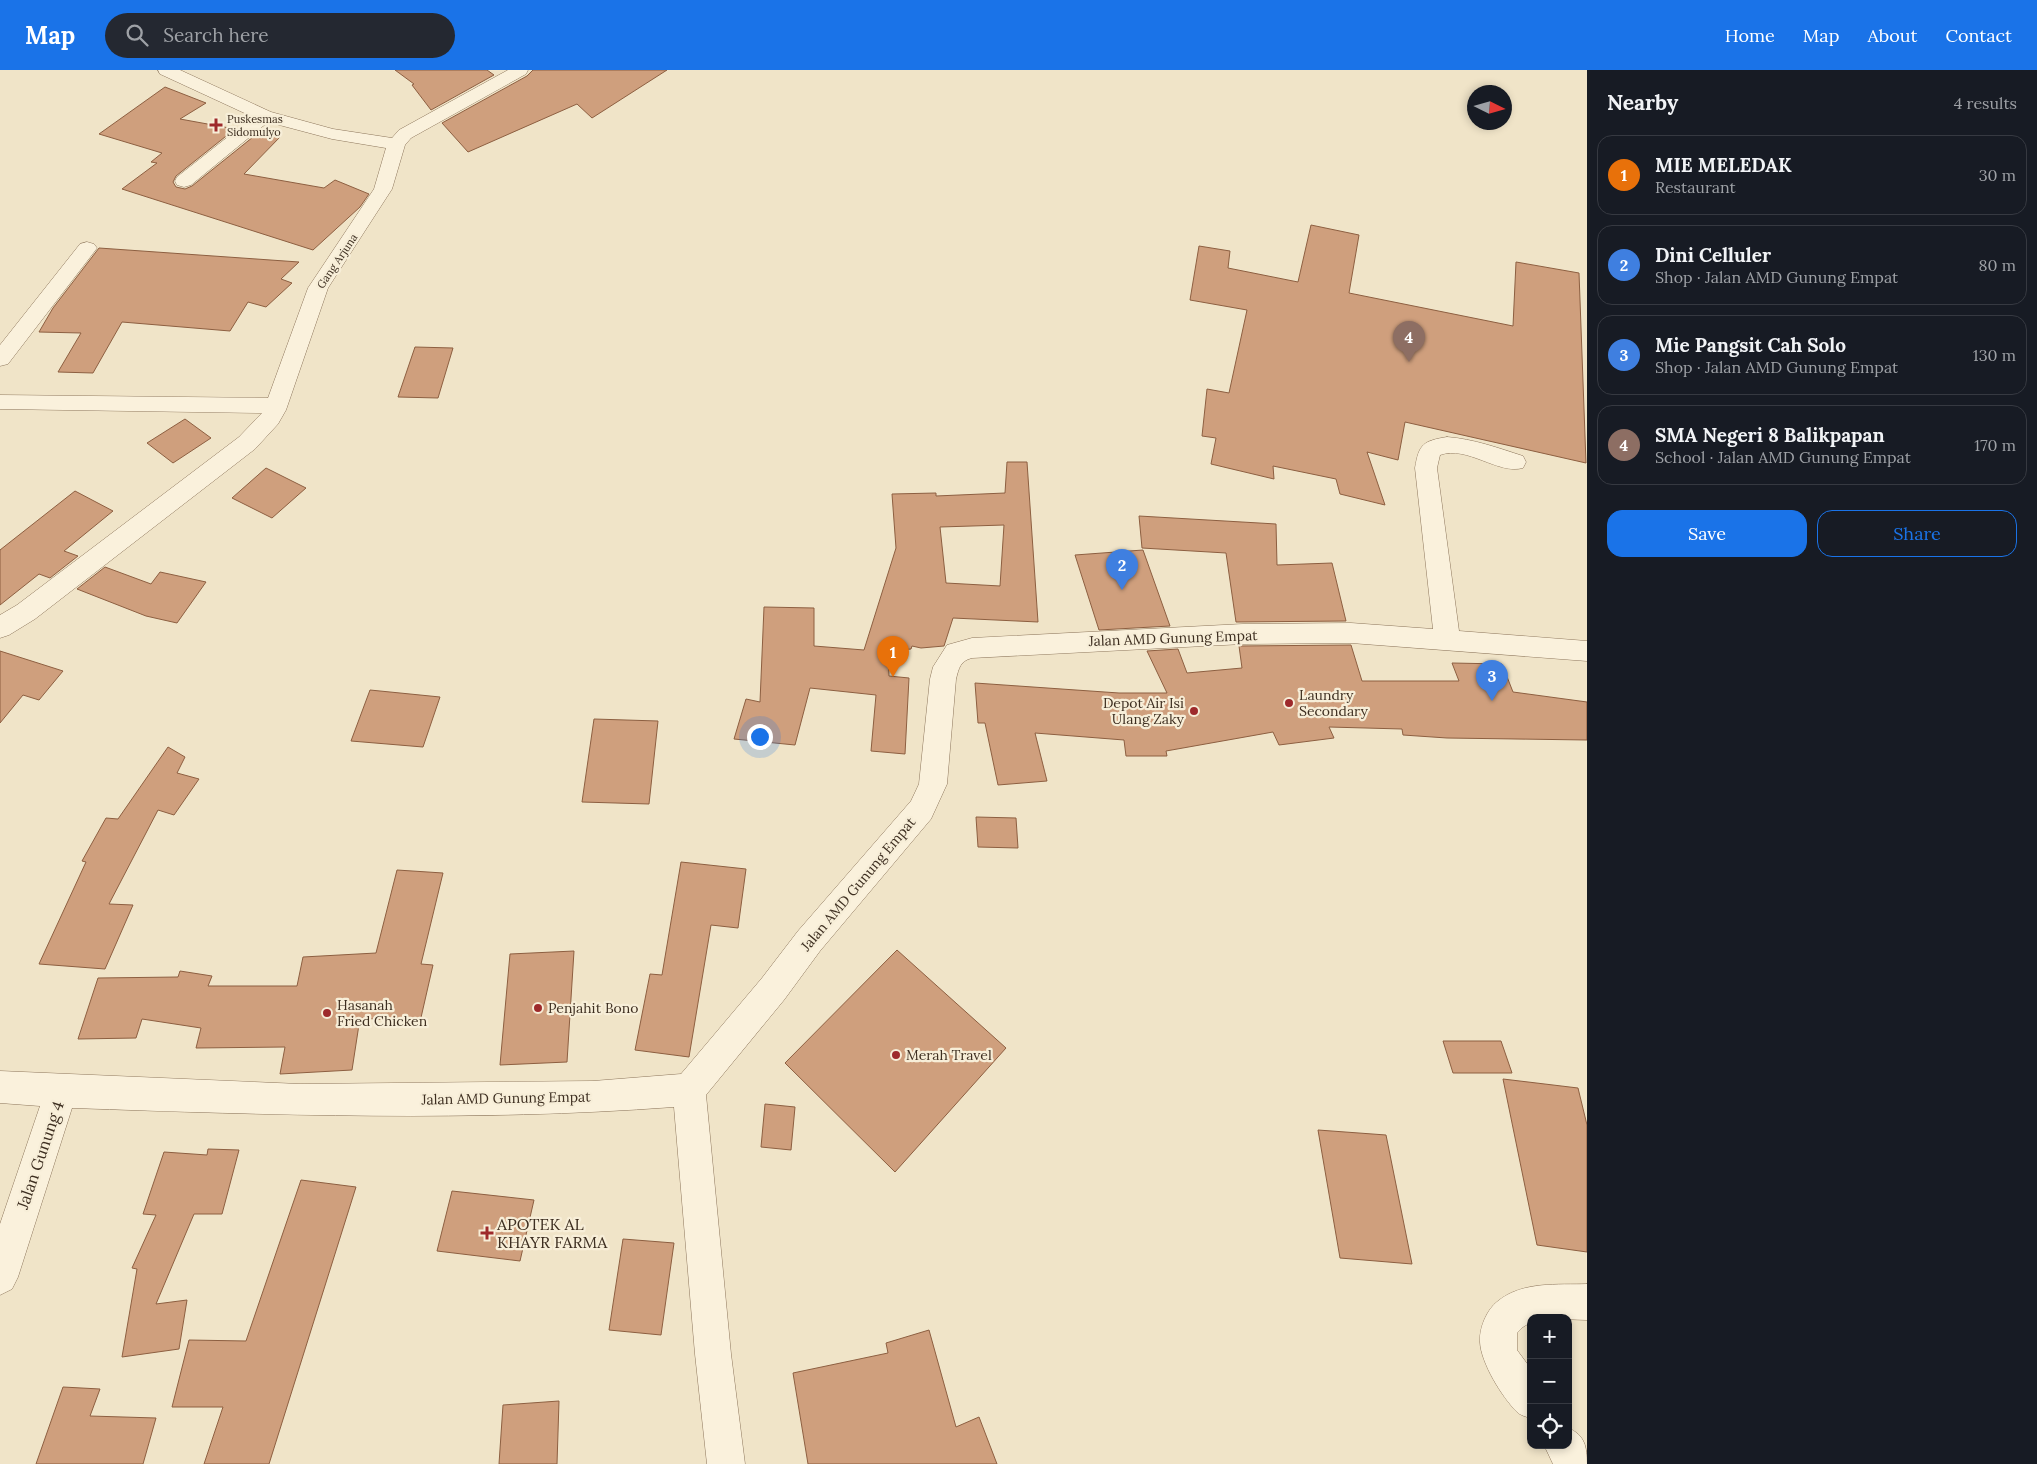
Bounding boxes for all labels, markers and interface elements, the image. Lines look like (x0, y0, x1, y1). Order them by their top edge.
search box (105, 13, 455, 58)
text: Map (25, 20, 75, 51)
icon: search (123, 21, 151, 49)
text: Search here (163, 23, 269, 47)
text: Home (1725, 24, 1775, 47)
text: Map (1803, 24, 1839, 47)
text: About (1867, 24, 1917, 47)
text: Contact (1945, 24, 2012, 47)
north arrow (1467, 85, 1512, 130)
text: Nearby (1607, 89, 1678, 116)
text: 4 results (1954, 93, 2017, 113)
place label: Puskesmas Sidomulyo (227, 112, 283, 139)
marker: Puskesmas Sidomulyo (209, 118, 223, 132)
text: MIE MELEDAK (1655, 153, 1791, 177)
text: 1 (1621, 165, 1627, 185)
text: 30 m (1979, 165, 2016, 185)
text: Restaurant (1655, 177, 1736, 197)
street label: Gang Arjuna (314, 231, 361, 291)
text: Dini Celluler (1655, 243, 1771, 267)
text: 2 (1620, 255, 1628, 275)
text: 80 m (1979, 255, 2016, 275)
text: Shop · Jalan AMD Gunung Empat (1655, 267, 1898, 287)
pin: 4 (1393, 321, 1425, 362)
text: Mie Pangsit Cah Solo (1655, 333, 1846, 357)
text: 3 (1620, 345, 1628, 365)
text: 130 m (1973, 345, 2016, 365)
text: Shop · Jalan AMD Gunung Empat (1655, 357, 1898, 377)
text: SMA Negeri 8 Balikpapan (1655, 423, 1885, 447)
text: 4 (1620, 435, 1628, 455)
text: 170 m (1974, 435, 2016, 455)
text: School · Jalan AMD Gunung Empat (1655, 447, 1911, 467)
button: Save (1607, 510, 1807, 557)
button: Share (1817, 510, 2017, 557)
pin: 2 (1106, 549, 1138, 590)
street label: Jalan AMD Gunung Empat (1087, 626, 1258, 650)
pin: 1 (877, 636, 909, 677)
pin: 3 (1476, 660, 1508, 701)
place label: Laundry Secondary (1299, 686, 1368, 720)
place label: Depot Air Isi Ulang Zaky (1103, 694, 1185, 728)
marker: Laundry Secondary (1283, 697, 1295, 709)
marker: Depot Air Isi Ulang Zaky (1188, 705, 1200, 717)
your location (747, 724, 773, 750)
street label: Jalan AMD Gunung Empat (796, 813, 920, 955)
place label: Hasanah Fried Chicken (337, 996, 428, 1030)
place label: Penjahit Bono (548, 999, 638, 1017)
marker: Penjahit Bono (532, 1002, 544, 1014)
marker: Hasanah Fried Chicken (321, 1007, 333, 1019)
place label: Merah Travel (906, 1046, 992, 1064)
marker: Merah Travel (890, 1049, 902, 1061)
street label: Jalan AMD Gunung Empat (420, 1088, 591, 1108)
street label: Jalan Gunung 4 (12, 1098, 68, 1213)
place label: APOTEK AL KHAYR FARMA (496, 1214, 608, 1252)
marker: APOTEK AL KHAYR FARMA (481, 1227, 493, 1239)
map controls (1527, 1314, 1572, 1449)
button: + (1527, 1314, 1572, 1359)
button: − (1527, 1359, 1572, 1404)
button: locate (1527, 1404, 1572, 1449)

